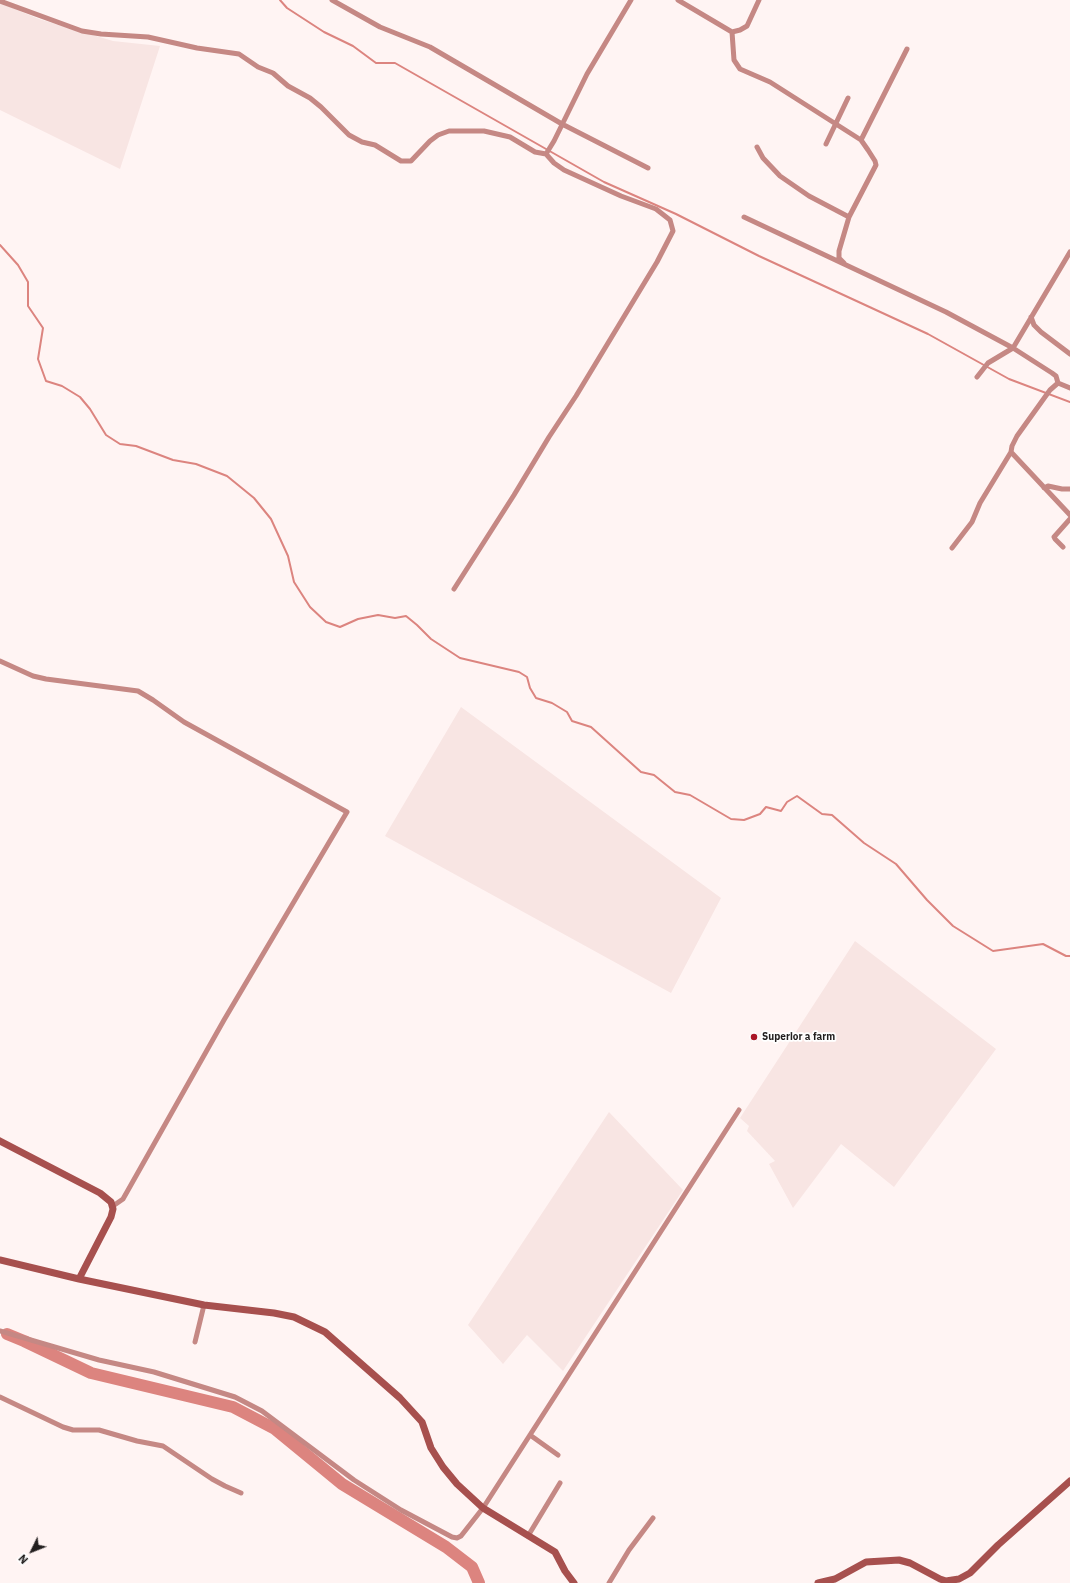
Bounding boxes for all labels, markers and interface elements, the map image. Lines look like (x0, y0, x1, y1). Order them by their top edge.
place label: Superior a farm (762, 1031, 835, 1043)
marker: Superior a farm (749, 1032, 759, 1042)
north arrow (12, 1531, 52, 1571)
text: N (15, 1551, 31, 1567)

